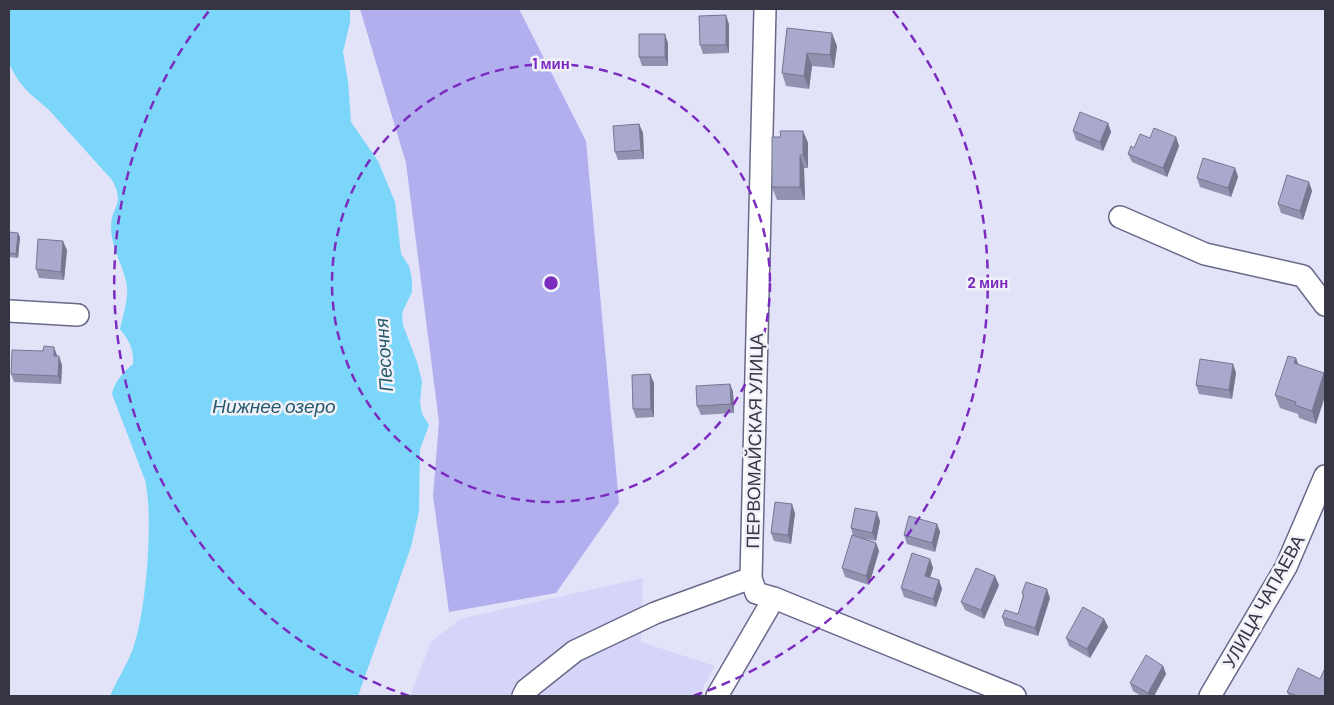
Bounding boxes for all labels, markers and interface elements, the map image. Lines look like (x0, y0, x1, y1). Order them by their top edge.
text: 1 мин (532, 54, 570, 72)
text: 2 мин (968, 273, 1008, 291)
centre of rings (542, 274, 560, 292)
water label: Песочня (369, 317, 397, 393)
street label: ПЕРВОМАЙСКАЯ УЛИЦА (741, 333, 767, 549)
water label: Нижнее озеро (212, 394, 336, 417)
street label: УЛИЦА ЧАПАЕВА (1217, 531, 1309, 671)

